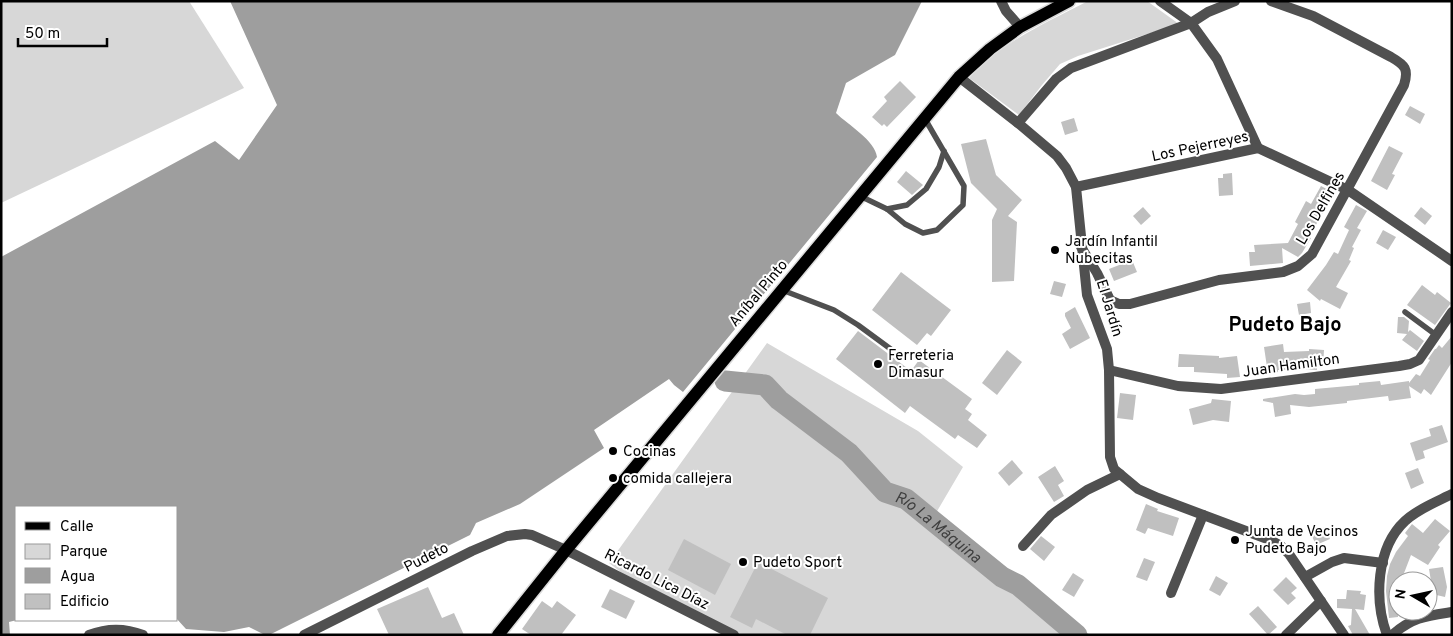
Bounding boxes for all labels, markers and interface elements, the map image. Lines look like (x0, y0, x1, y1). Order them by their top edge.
scale bar (18, 15, 106, 47)
text: 50 m (25, 25, 60, 44)
street label: Los Pejerreyes (1150, 128, 1250, 167)
street label: Los Delfines (1293, 169, 1350, 249)
place label: Jardín Infantil Nubecitas (1065, 233, 1158, 269)
marker: Jardín Infantil Nubecitas (1049, 244, 1061, 256)
street label: Aníbal Pinto (726, 257, 793, 331)
street label: El Jardín (1091, 278, 1126, 339)
district label: Pudeto Bajo (1228, 313, 1342, 339)
place label: Ferreteria Dimasur (888, 347, 954, 383)
street label: Juan Hamilton (1242, 350, 1341, 383)
marker: Ferreteria Dimasur (872, 358, 884, 370)
place label: Cocinas (623, 443, 676, 462)
marker: Cocinas (607, 445, 619, 457)
place label: comida callejera (623, 470, 732, 489)
marker: comida callejera (607, 472, 619, 484)
water label: Río La Máquina (892, 488, 985, 569)
legend (15, 506, 178, 621)
text: Calle (60, 518, 94, 537)
place label: Junta de Vecinos Pudeto Bajo (1245, 523, 1358, 559)
marker: Junta de Vecinos Pudeto Bajo (1229, 534, 1241, 546)
street label: Pudeto (401, 539, 452, 578)
text: Parque (60, 543, 108, 562)
street label: Ricardo Lica Díaz (601, 546, 712, 615)
place label: Pudeto Sport (753, 554, 842, 573)
marker: Pudeto Sport (737, 556, 749, 568)
text: Agua (60, 568, 95, 587)
north arrow (1388, 571, 1438, 621)
text: N (1392, 588, 1411, 601)
text: Edificio (60, 593, 109, 612)

